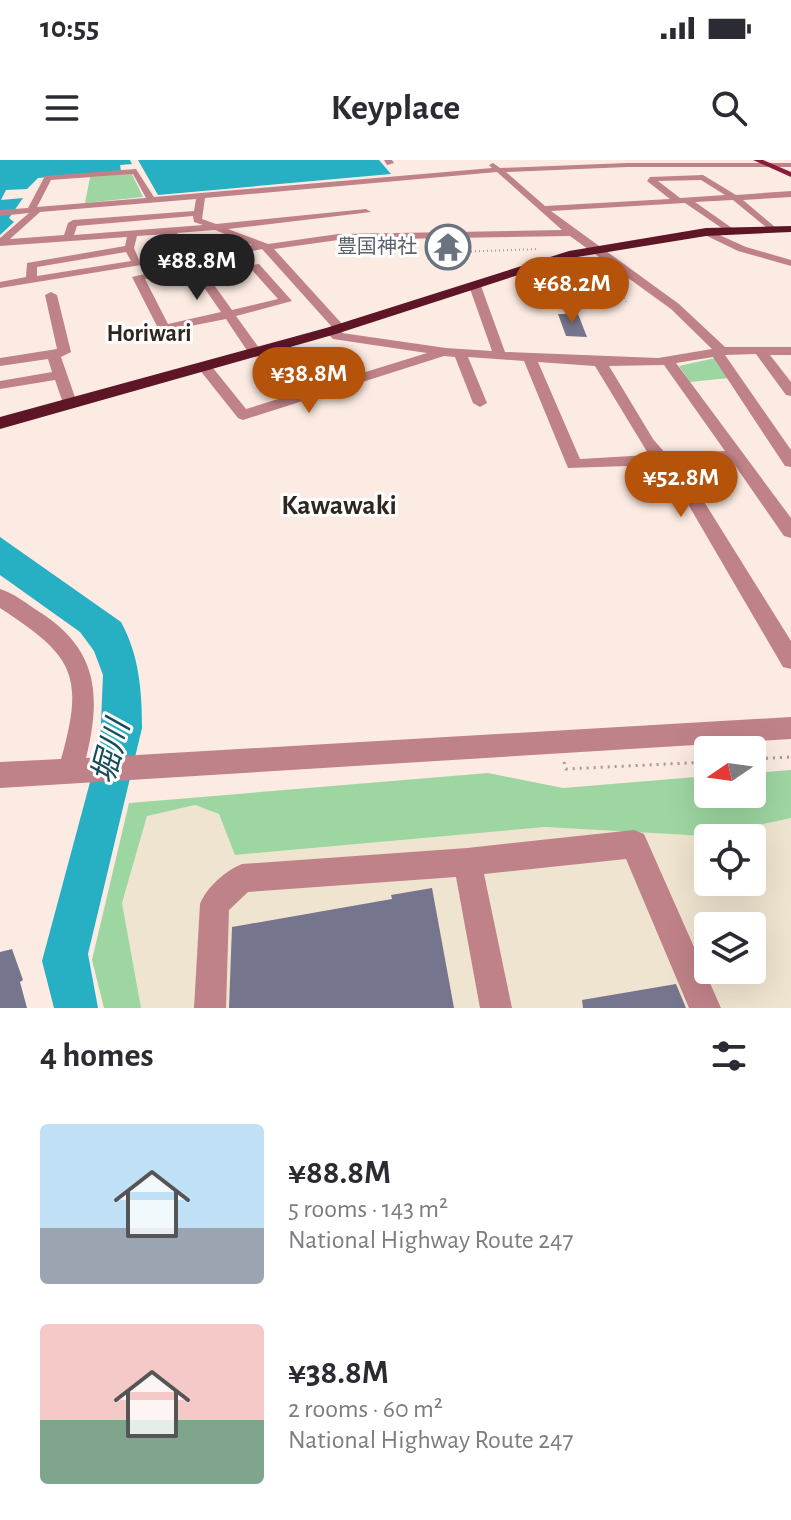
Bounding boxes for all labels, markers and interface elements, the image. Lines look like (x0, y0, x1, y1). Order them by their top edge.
text: 10:55 (40, 13, 99, 43)
icon: menu (40, 86, 84, 130)
icon: search (707, 86, 751, 130)
text: Keyplace (331, 90, 460, 126)
temple icon: 豊国神社 (424, 223, 472, 271)
pin: ¥88.8M (132, 234, 262, 302)
place label: 豊国神社 (337, 236, 417, 257)
text: ¥88.8M (158, 247, 236, 273)
pin: ¥68.2M (507, 257, 637, 325)
text: ¥68.2M (533, 270, 611, 296)
district label: Horiwari (106, 322, 192, 346)
pin: ¥38.8M (244, 347, 374, 415)
text: ¥38.8M (270, 360, 348, 386)
pin: ¥52.8M (616, 451, 746, 519)
text: ¥52.8M (643, 464, 719, 490)
district label: Kawawaki (281, 492, 397, 520)
water label: 堀川 (86, 714, 136, 787)
north arrow (694, 736, 766, 808)
map controls (694, 736, 766, 984)
button: locate (694, 824, 766, 896)
button: layers (694, 912, 766, 984)
icon: filters (707, 1034, 751, 1078)
text: 4 homes (40, 1039, 154, 1073)
icon: home (104, 1156, 200, 1252)
text: ¥88.8M (288, 1156, 391, 1190)
text: 5 rooms · 143 m² (288, 1196, 448, 1222)
text: National Highway Route 247 (288, 1227, 573, 1253)
icon: home (104, 1356, 200, 1452)
text: ¥38.8M (288, 1356, 389, 1390)
text: 2 rooms · 60 m² (288, 1396, 443, 1422)
text: National Highway Route 247 (288, 1427, 573, 1453)

